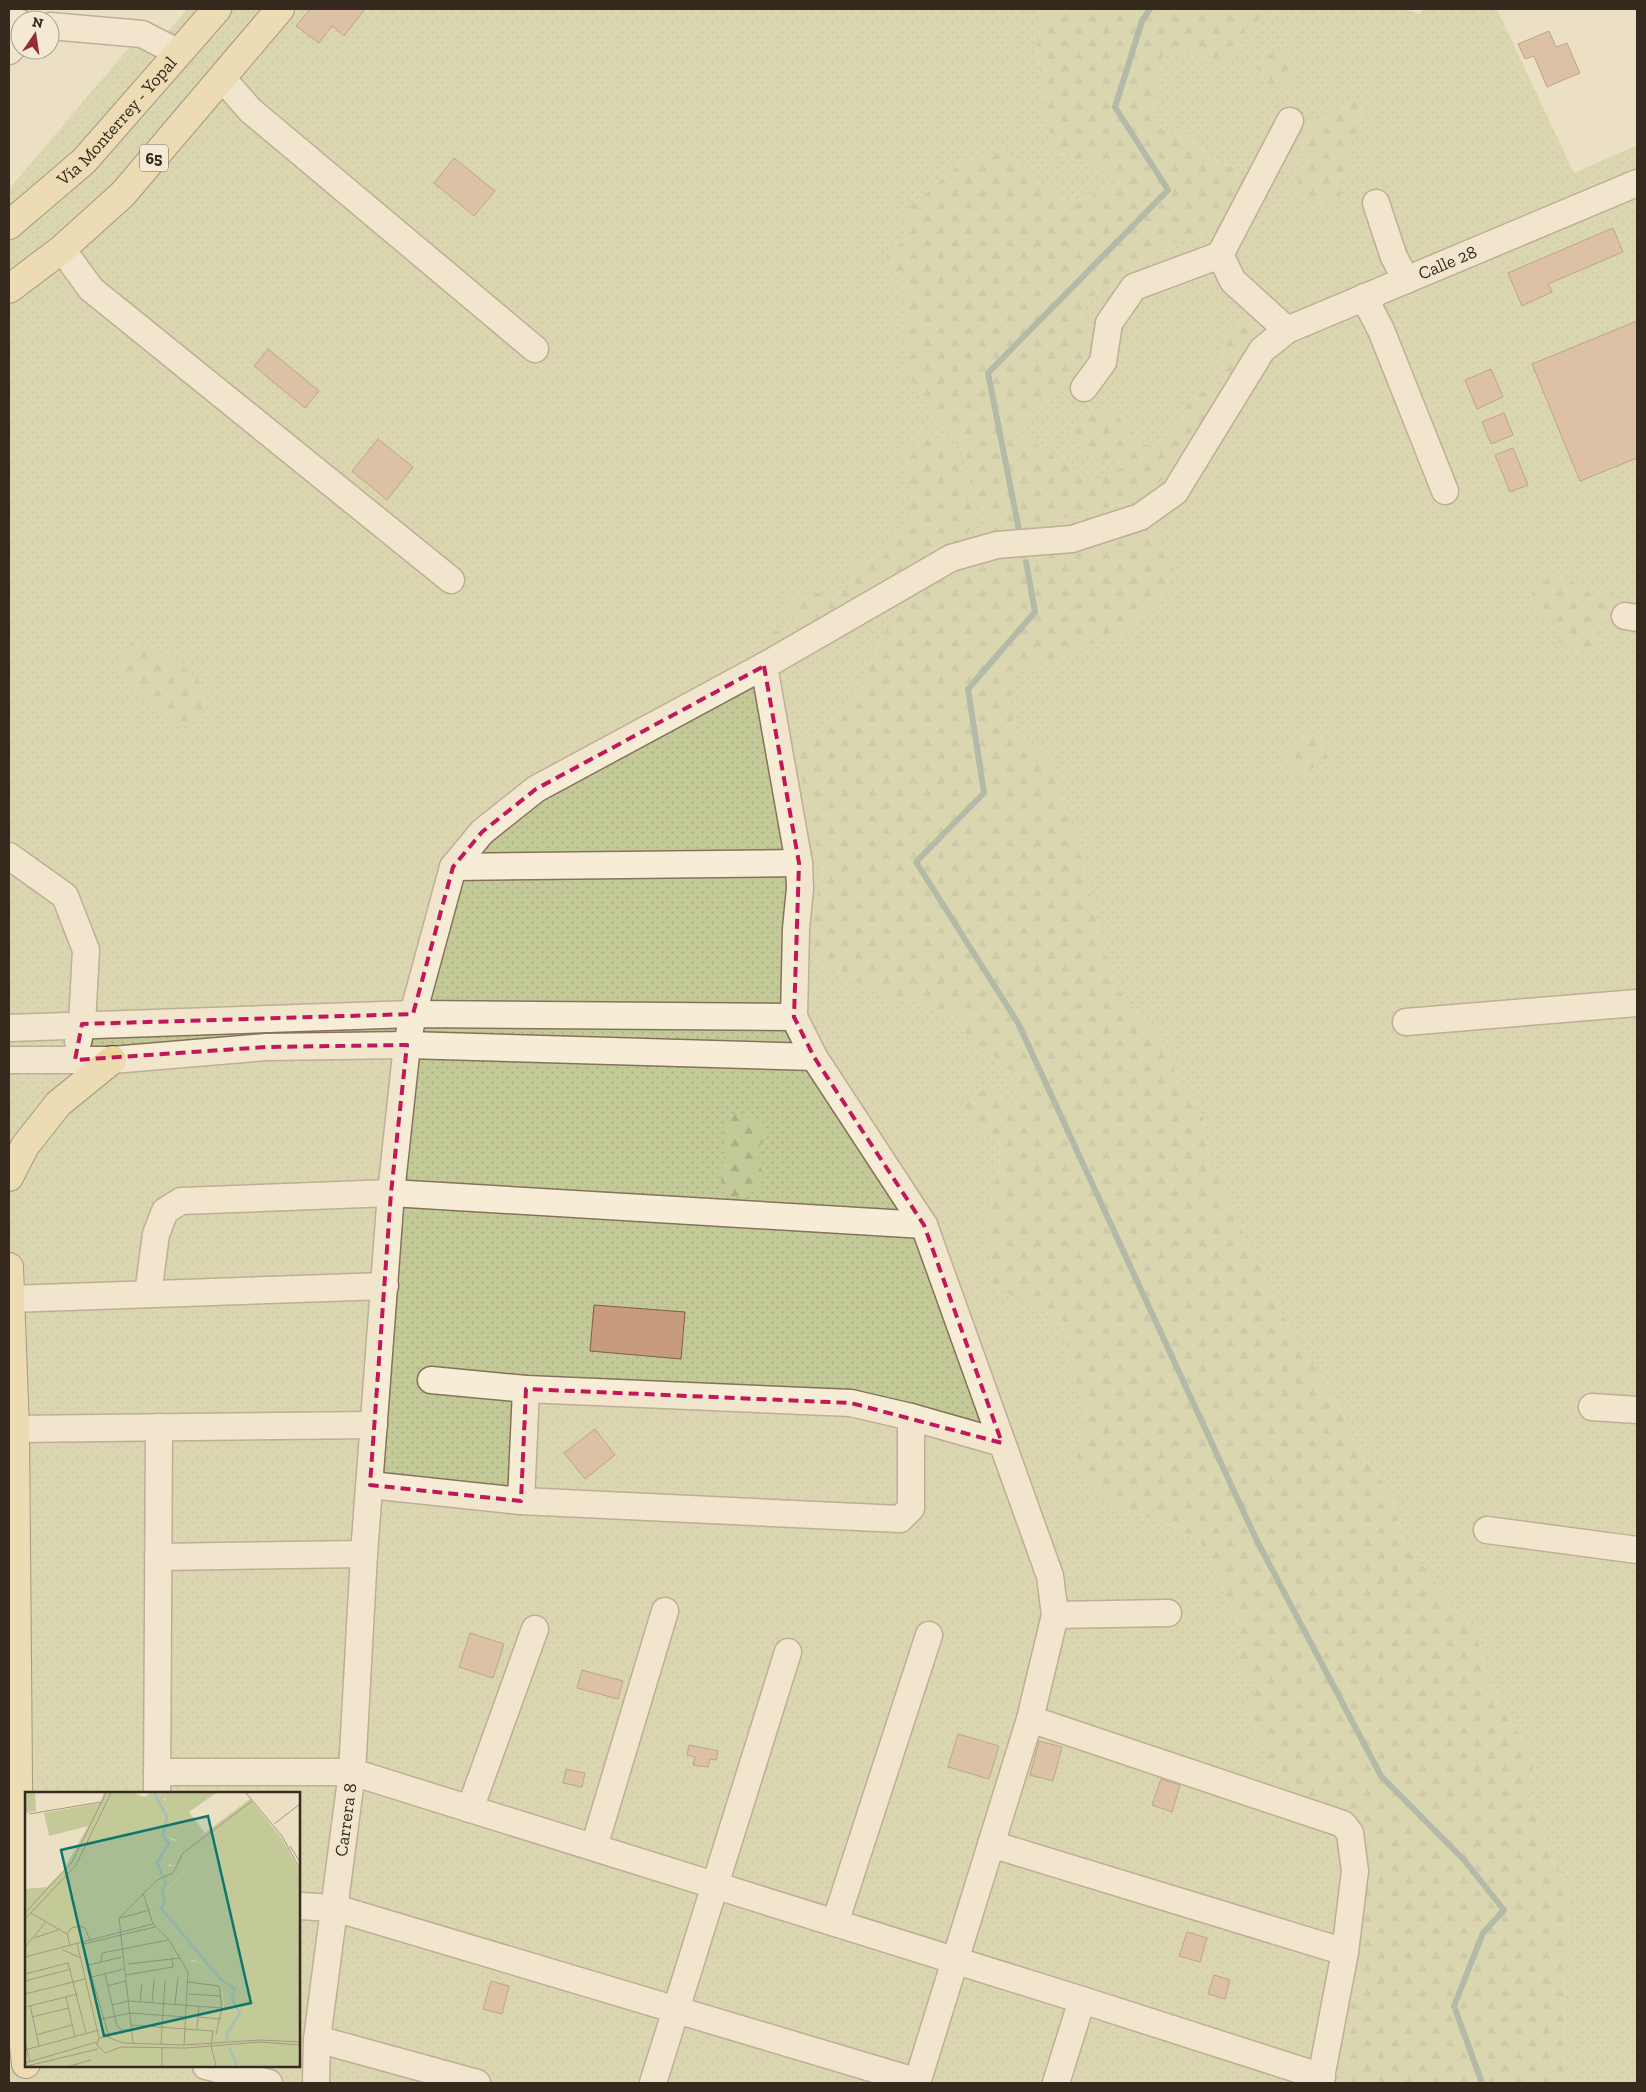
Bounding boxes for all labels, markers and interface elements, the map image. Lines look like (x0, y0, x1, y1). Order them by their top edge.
north arrow (10, 10, 60, 60)
text: N (31, 13, 45, 32)
street label: Vía Monterrey - Yopal (51, 52, 181, 191)
road number: 65 (140, 144, 168, 172)
street label: Calle 28 (1415, 241, 1480, 285)
street label: Carrera 8 (330, 1782, 361, 1858)
inset map (25, 1792, 300, 2067)

